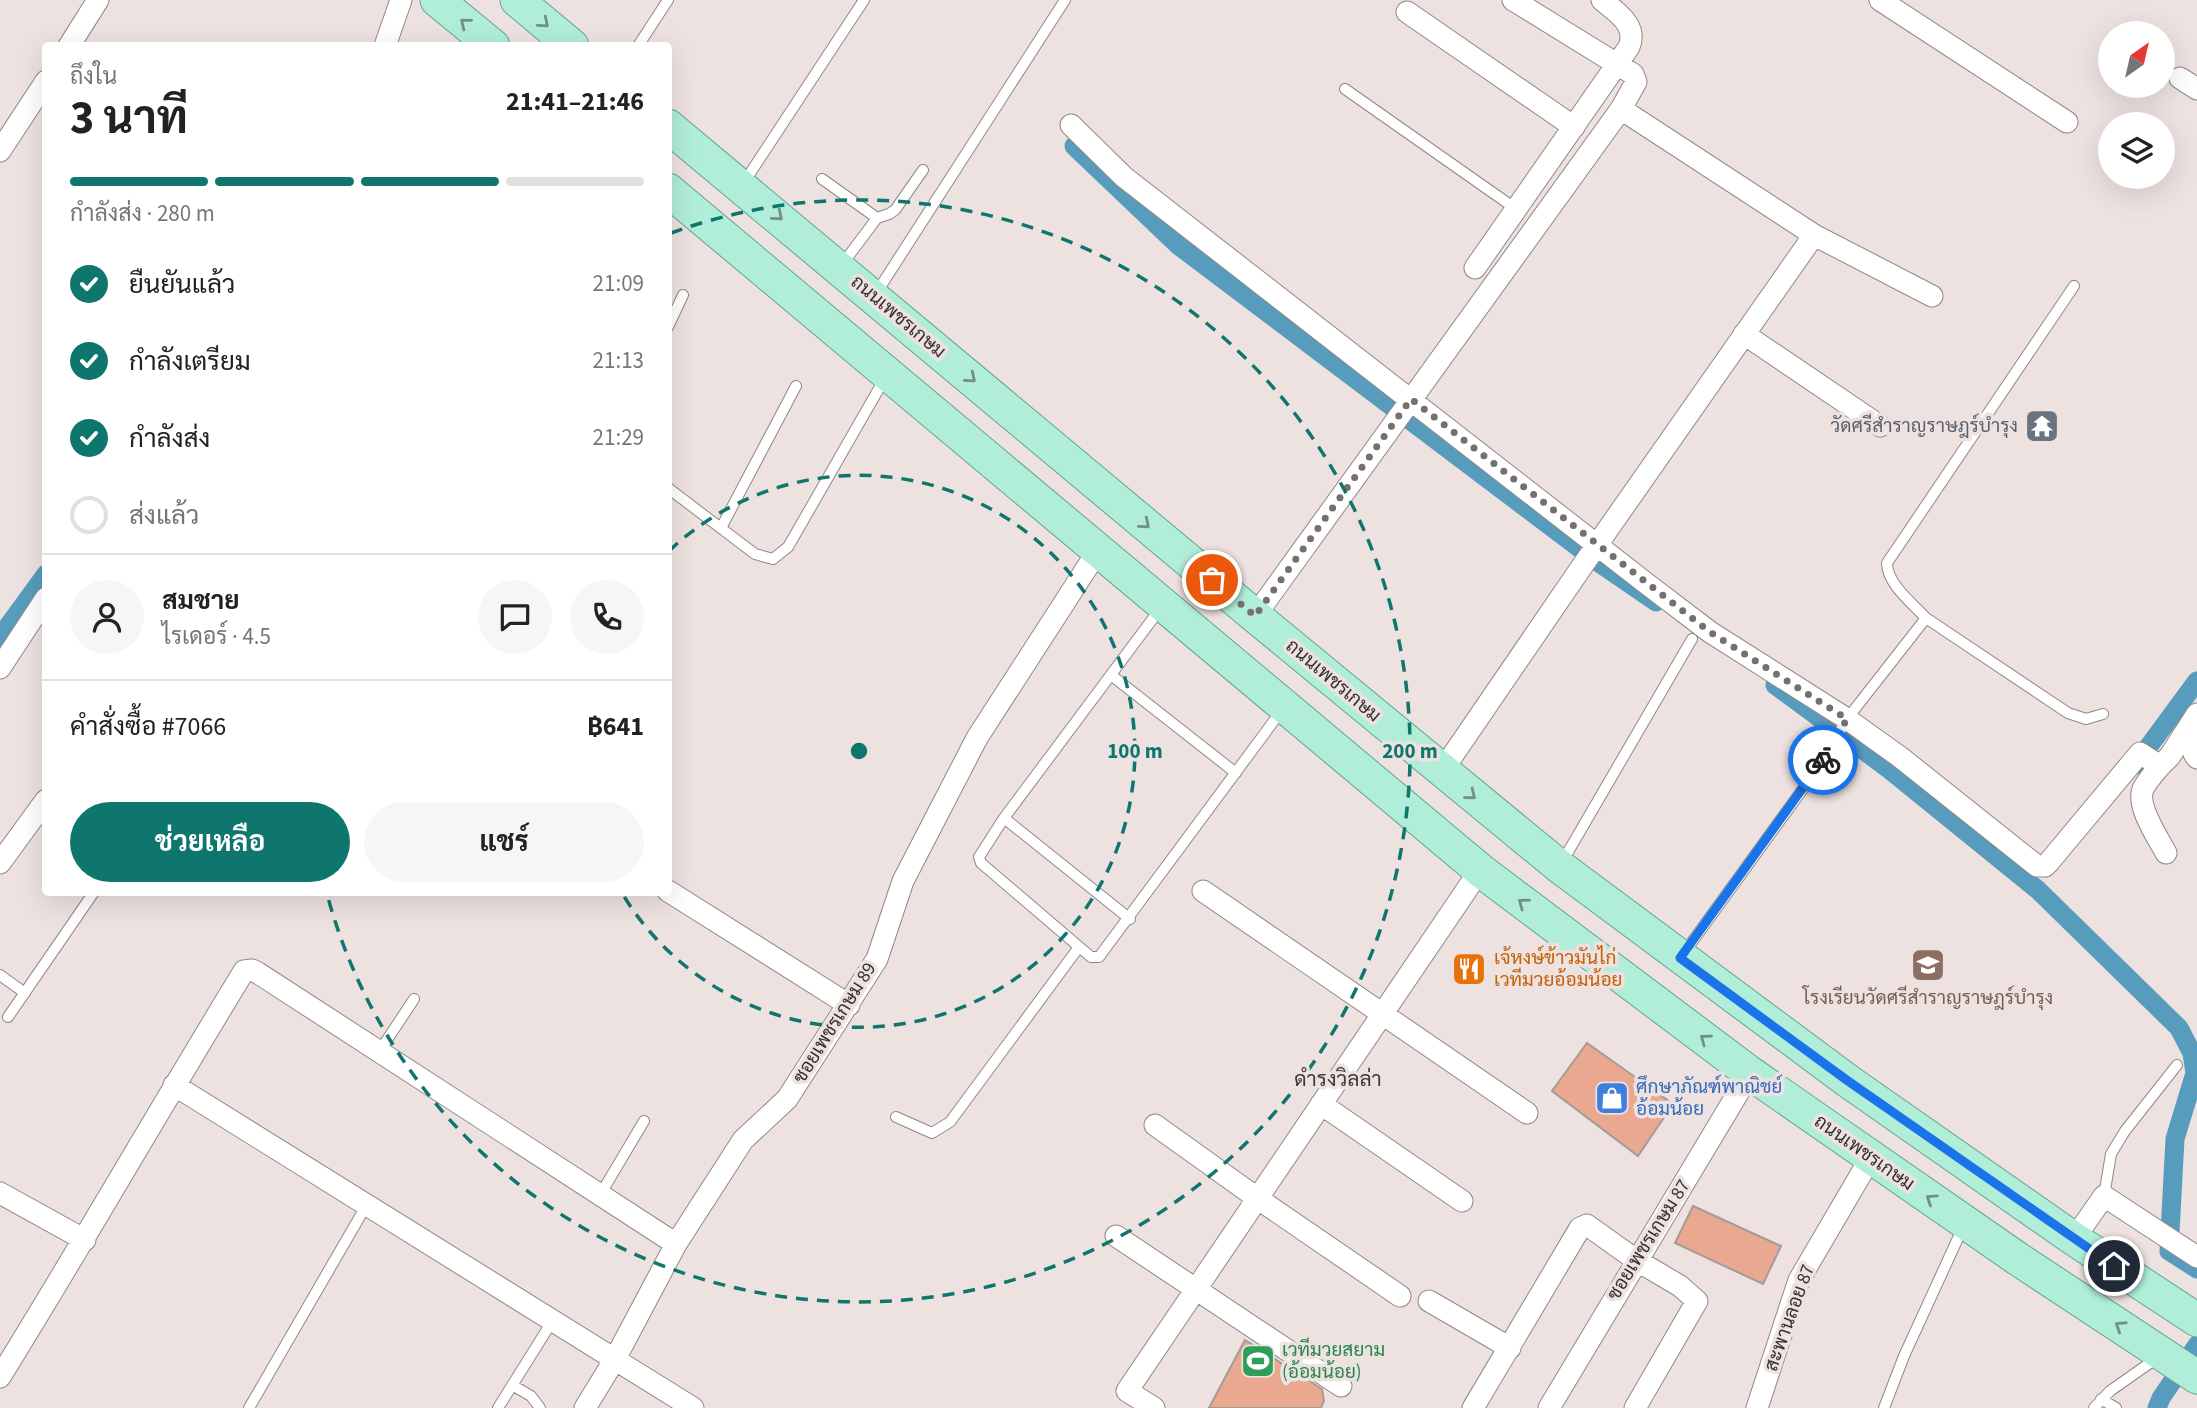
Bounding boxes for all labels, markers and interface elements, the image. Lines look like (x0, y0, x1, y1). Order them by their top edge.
one-way arrow (536, 15, 549, 27)
one-way arrow (461, 19, 474, 31)
north arrow (2098, 21, 2175, 98)
map controls (2098, 21, 2175, 189)
text: ถึงใน (70, 60, 117, 93)
text: 21:41–21:46 (506, 83, 644, 120)
text: 3 นาที (70, 86, 188, 151)
button: layers (2098, 112, 2175, 189)
text: กำลังส่ง · 280 m (70, 197, 215, 230)
one-way arrow (769, 208, 782, 220)
icon: check (70, 265, 108, 303)
text: ยืนยันแล้ว (129, 266, 235, 303)
text: 21:09 (593, 267, 644, 300)
street label: ถนนเพชรเกษม (845, 269, 951, 365)
icon: check (70, 342, 108, 380)
text: กำลังเตรียม (129, 343, 251, 380)
text: 21:13 (593, 344, 644, 377)
one-way arrow (962, 370, 975, 382)
temple icon: วัดศรีสําราญราษฎร์บํารุง (2023, 407, 2061, 445)
place label: วัดศรีสําราญราษฎร์บํารุง (1831, 413, 2018, 440)
icon: check (70, 419, 108, 457)
text: กำลังส่ง (129, 420, 210, 457)
text: 21:29 (593, 421, 644, 454)
text: ส่งแล้ว (129, 497, 199, 534)
one-way arrow (1137, 516, 1150, 528)
pin (1182, 550, 1242, 610)
icon: bag (1193, 561, 1231, 599)
button: person (70, 580, 144, 654)
button: chat (478, 580, 552, 654)
button: phone (570, 580, 644, 654)
text: สมชาย (162, 582, 239, 619)
text: ไรเดอร์ · 4.5 (162, 620, 271, 653)
street label: ถนนเพชรเกษม (1280, 633, 1386, 729)
text: คำสั่งซื้อ #7066 (70, 708, 226, 745)
text: ฿641 (587, 708, 644, 745)
courier (1788, 725, 1858, 795)
text: 100 m (1107, 736, 1163, 766)
text: 200 m (1382, 736, 1438, 766)
centre of rings (847, 739, 871, 763)
icon: bike (1804, 741, 1842, 779)
one-way arrow (1463, 786, 1475, 799)
button: ช่วยเหลือ (70, 802, 350, 882)
button: แชร์ (364, 802, 644, 882)
one-way arrow (1518, 898, 1531, 911)
place label: เจ้หงษ์ข้าวมันไก่ เวทีมวยอ้อมน้อย (1494, 945, 1622, 994)
school or university icon: โรงเรียนวัดศรีสําราญราษฎร์บํารุง (1909, 946, 1947, 984)
restaurant icon: เจ้หงษ์ข้าวมันไก่ เวทีมวยอ้อมน้อย (1450, 950, 1488, 988)
street label: ซอยเพชรเกษม 89 (787, 957, 883, 1089)
place label: โรงเรียนวัดศรีสําราญราษฎร์บํารุง (1802, 985, 2053, 1012)
one-way arrow (1700, 1035, 1713, 1048)
district label: ดำรงวิลล่า (1294, 1064, 1382, 1094)
place label: ศึกษาภัณฑ์พาณิชย์ อ้อมน้อย (1636, 1074, 1782, 1123)
shop icon: ศึกษาภัณฑ์พาณิชย์ อ้อมน้อย (1593, 1079, 1631, 1117)
street label: ถนนเพชรเกษม (1808, 1108, 1920, 1198)
street label: ซอยเพชรเกษม 87 (1601, 1174, 1697, 1306)
one-way arrow (1926, 1195, 1939, 1207)
pin (2084, 1236, 2144, 1296)
icon: home (2095, 1247, 2133, 1285)
street label: สะพานลอย 87 (1758, 1261, 1822, 1375)
one-way arrow (2114, 1321, 2127, 1334)
place label: เวทีมวยสยาม (อ้อมน้อย) (1282, 1337, 1385, 1386)
sports icon: เวทีมวยสยาม (อ้อมน้อย) (1239, 1342, 1277, 1380)

